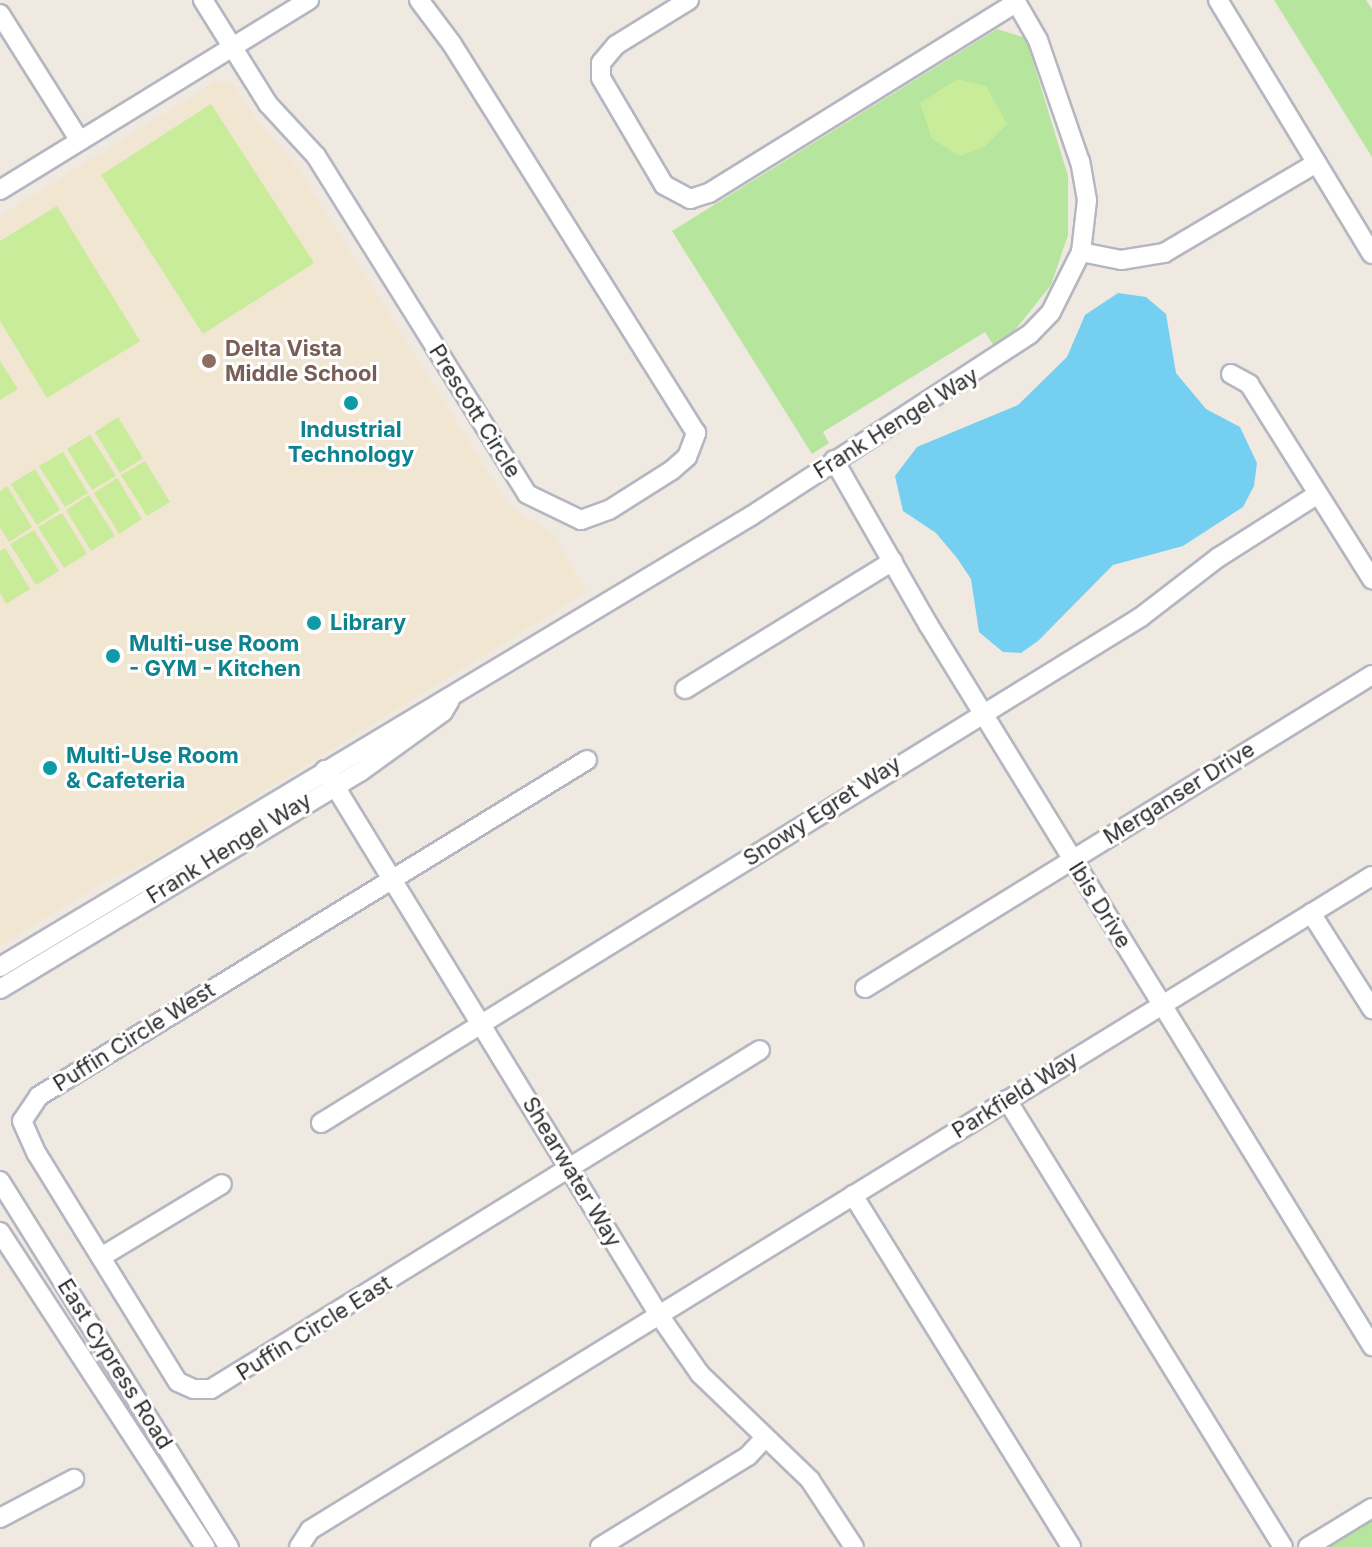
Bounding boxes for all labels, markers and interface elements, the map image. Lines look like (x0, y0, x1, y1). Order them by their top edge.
place label: Delta Vista Middle School (225, 335, 377, 386)
street label: Prescott Circle (423, 339, 527, 483)
marker: Delta Vista Middle School (200, 352, 218, 370)
street label: Frank Hengel Way (809, 362, 983, 484)
marker: Industrial Technology (342, 394, 360, 412)
place label: Industrial Technology (288, 416, 414, 468)
place label: Library (330, 610, 406, 636)
marker: Library (305, 614, 323, 632)
place label: Multi-use Room - GYM - Kitchen (129, 630, 301, 682)
marker: Multi-use Room - GYM - Kitchen (104, 647, 122, 665)
street label: Merganser Drive (1099, 736, 1259, 850)
place label: Multi-Use Room & Cafeteria (66, 742, 239, 794)
street label: Snowy Egret Way (738, 750, 906, 872)
marker: Multi-Use Room & Cafeteria (41, 759, 59, 777)
street label: Frank Hengel Way (142, 787, 316, 909)
street label: Ibis Drive (1063, 857, 1137, 953)
street label: Puffin Circle West (48, 977, 220, 1097)
street label: Parkfield Way (947, 1046, 1083, 1144)
street label: Shearwater Way (517, 1092, 627, 1252)
street label: Puffin Circle East (232, 1270, 396, 1386)
street label: East Cypress Road (52, 1274, 178, 1454)

